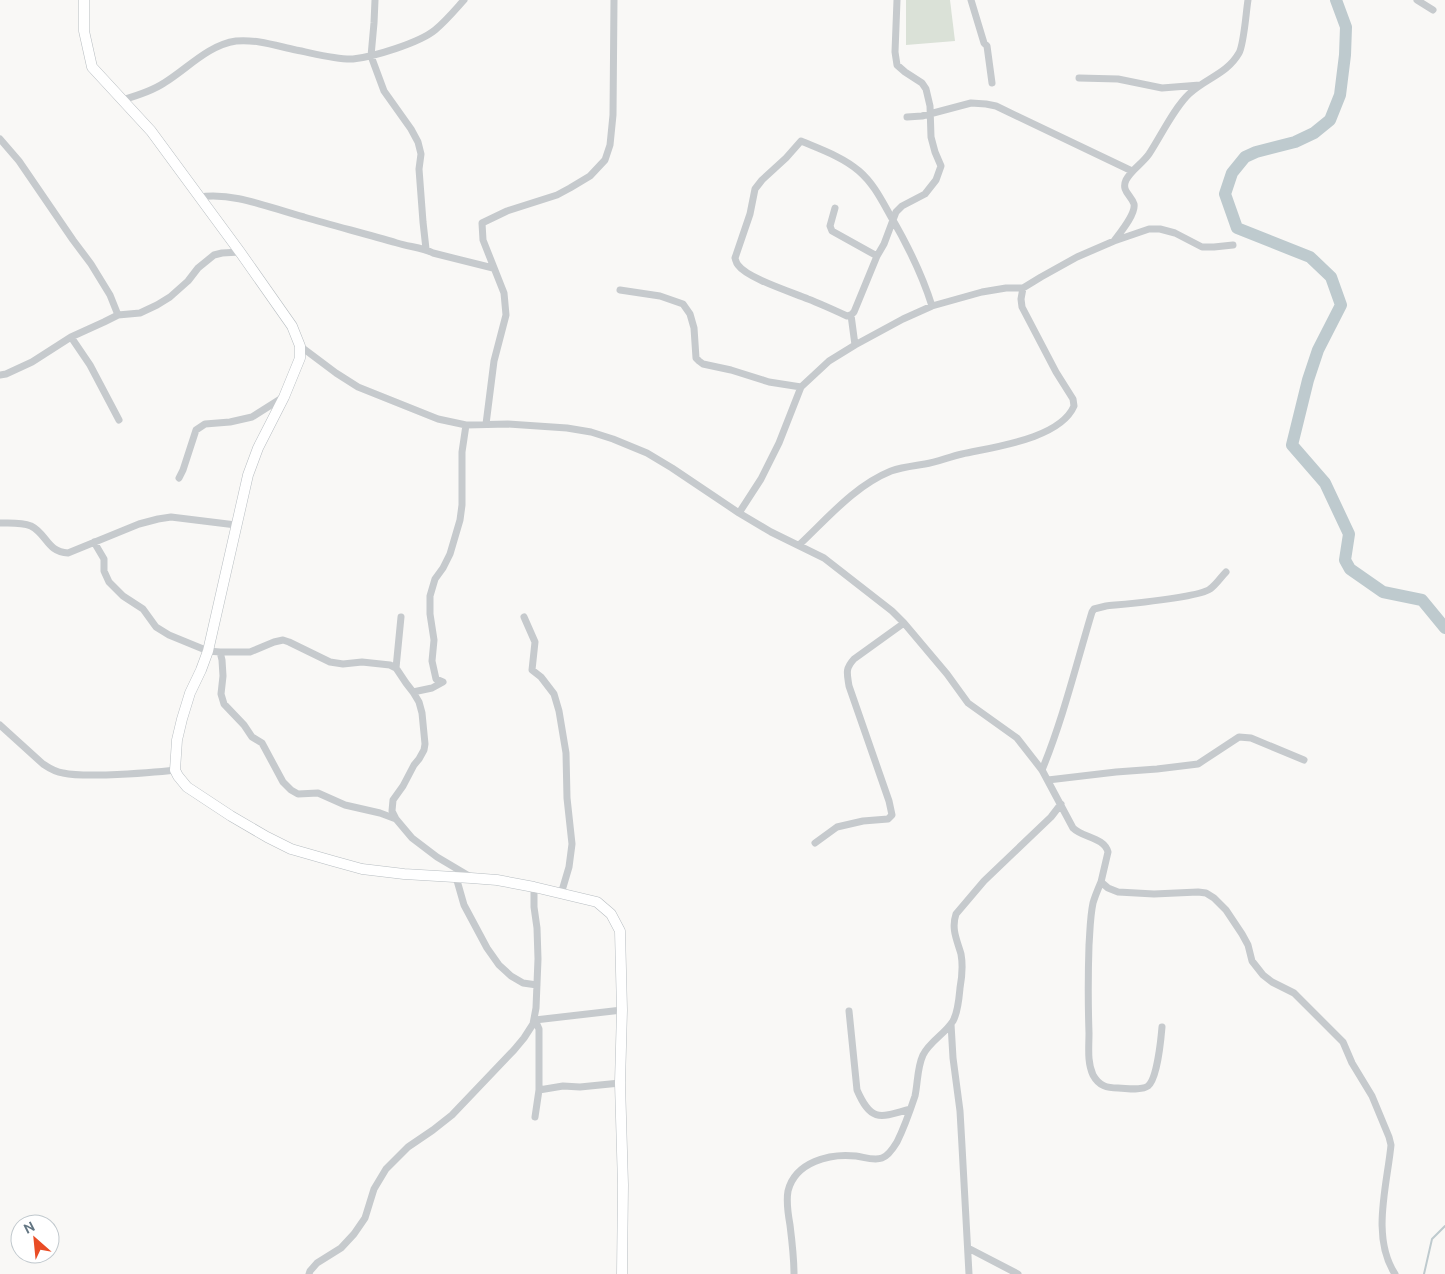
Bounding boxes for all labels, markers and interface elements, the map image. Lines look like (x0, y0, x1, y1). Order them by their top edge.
north arrow (10, 1214, 60, 1264)
text: N (21, 1218, 37, 1237)

